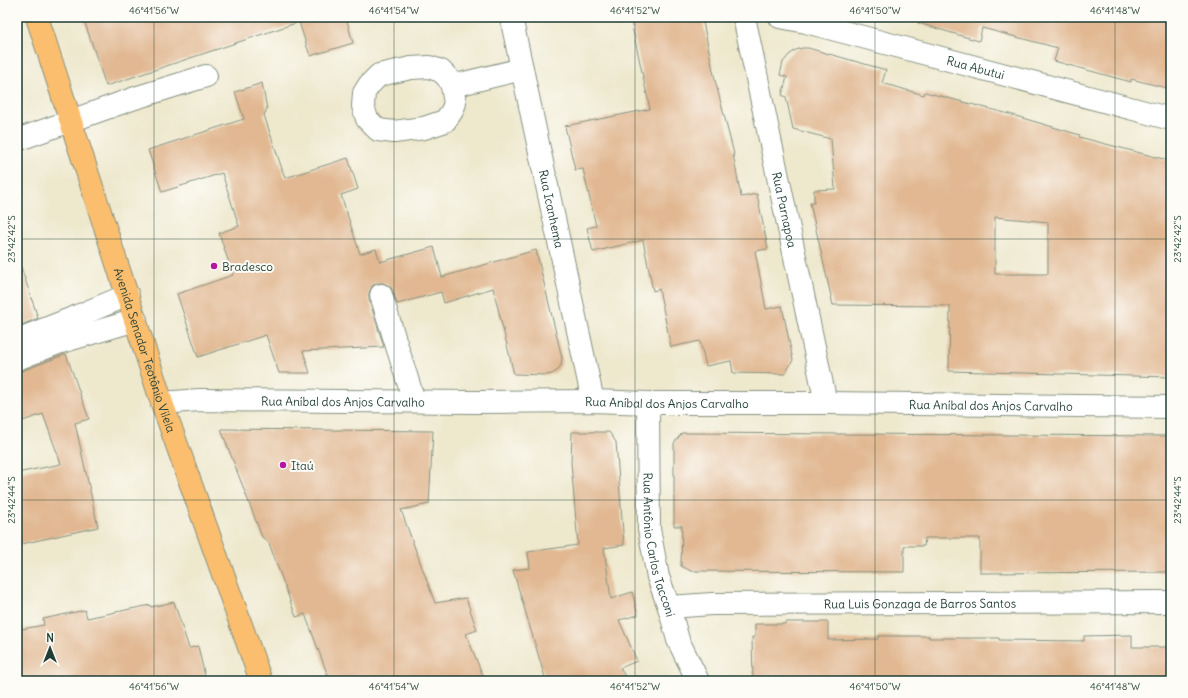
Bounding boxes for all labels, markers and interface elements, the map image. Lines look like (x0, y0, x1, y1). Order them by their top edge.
text: 46°41'56"W (129, 4, 179, 17)
text: 46°41'54"W (369, 4, 419, 17)
text: 46°41'52"W (610, 4, 660, 17)
text: 46°41'50"W (849, 4, 901, 17)
text: 46°41'48"W (1090, 4, 1140, 17)
street label: Rua Abutui (945, 52, 1006, 82)
street label: Rua Icanhema (536, 168, 568, 249)
street label: Rua Parnapoa (770, 170, 800, 249)
text: 23°42'42"S (5, 215, 18, 263)
text: 23°42'42"S (1171, 215, 1184, 263)
place label: Bradesco (222, 259, 273, 274)
marker: Bradesco (209, 261, 219, 271)
street label: Avenida Senador Teotônio Vilela (111, 266, 179, 434)
street label: Rua Aníbal dos Anjos Carvalho (261, 393, 425, 409)
street label: Rua Aníbal dos Anjos Carvalho (585, 393, 749, 411)
street label: Rua Aníbal dos Anjos Carvalho (909, 396, 1073, 413)
place label: Itaú (291, 458, 314, 473)
marker: Itaú (278, 460, 288, 470)
street label: Rua Antônio Carlos Tacconi (641, 472, 679, 618)
text: 23°42'44"S (5, 476, 18, 524)
text: 23°42'44"S (1171, 476, 1184, 524)
street label: Rua Luis Gonzaga de Barros Santos (824, 595, 1016, 611)
north arrow (30, 628, 70, 668)
text: N (46, 631, 54, 645)
text: 46°41'56"W (129, 680, 179, 693)
text: 46°41'54"W (369, 680, 419, 693)
text: 46°41'52"W (610, 680, 660, 693)
text: 46°41'50"W (849, 680, 901, 693)
text: 46°41'48"W (1090, 680, 1140, 693)

